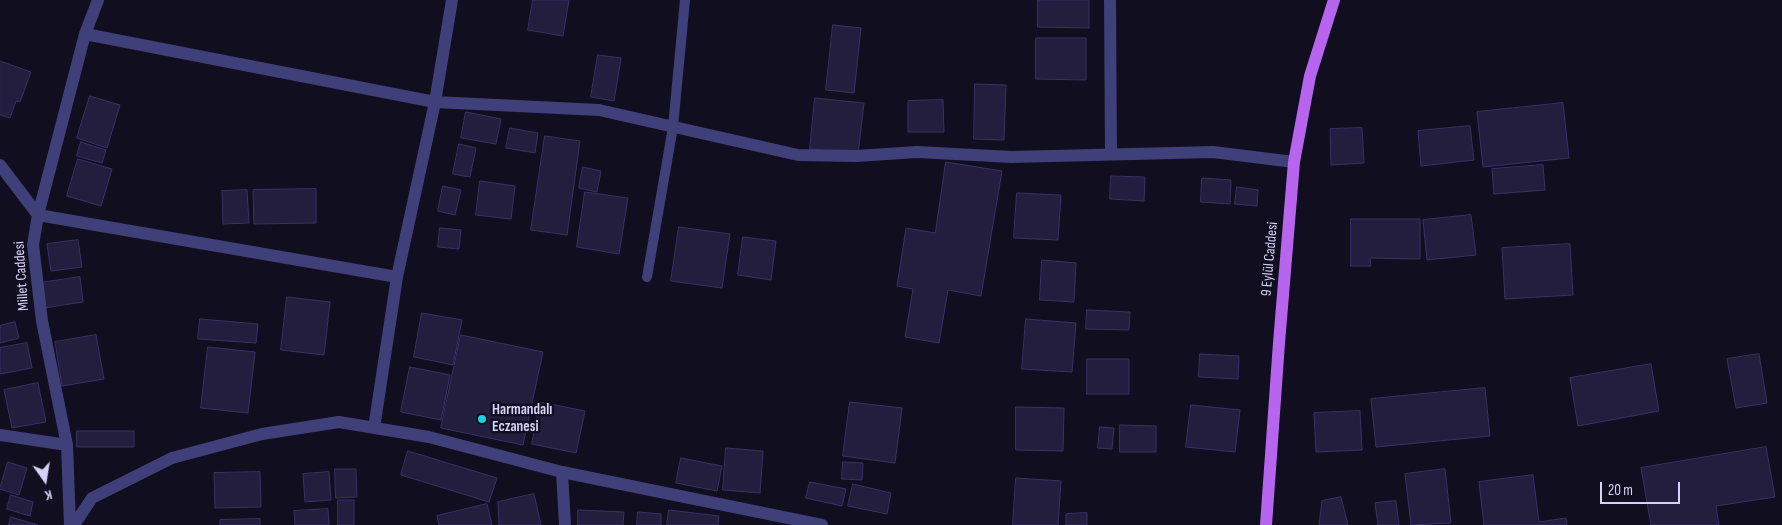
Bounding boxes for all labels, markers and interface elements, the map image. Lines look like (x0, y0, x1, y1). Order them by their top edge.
street label: 9 Eylül Caddesi (1258, 221, 1282, 297)
street label: Millet Caddesi (11, 241, 33, 311)
place label: Harmandalı Eczanesi (492, 401, 552, 436)
marker: Harmandalı Eczanesi (476, 413, 488, 425)
north arrow (20, 455, 70, 505)
scale bar (1602, 472, 1682, 504)
text: 20 m (1608, 481, 1633, 500)
text: K (43, 486, 54, 504)

